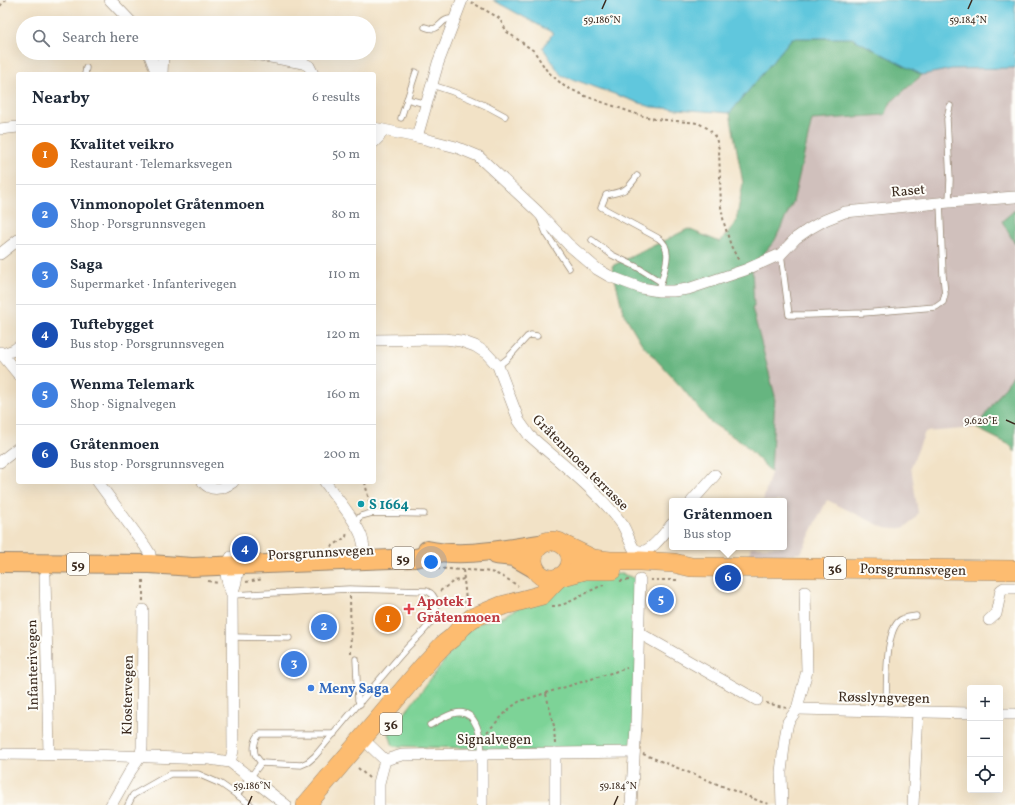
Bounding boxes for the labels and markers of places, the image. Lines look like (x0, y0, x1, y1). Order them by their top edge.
place label: S 1664 (369, 496, 409, 515)
marker: S 1664 (356, 499, 366, 509)
pin: 4 (232, 534, 258, 564)
pin: 6 (715, 563, 741, 593)
pin: 5 (648, 585, 674, 615)
place label: Apotek 1 Gråtenmoen (417, 593, 500, 628)
pin: 1 (375, 604, 401, 634)
marker: Apotek 1 Gråtenmoen (404, 604, 414, 614)
pin: 2 (311, 612, 337, 642)
pin: 3 (281, 649, 307, 679)
place label: Meny Saga (319, 680, 390, 699)
marker: Meny Saga (306, 683, 316, 693)

